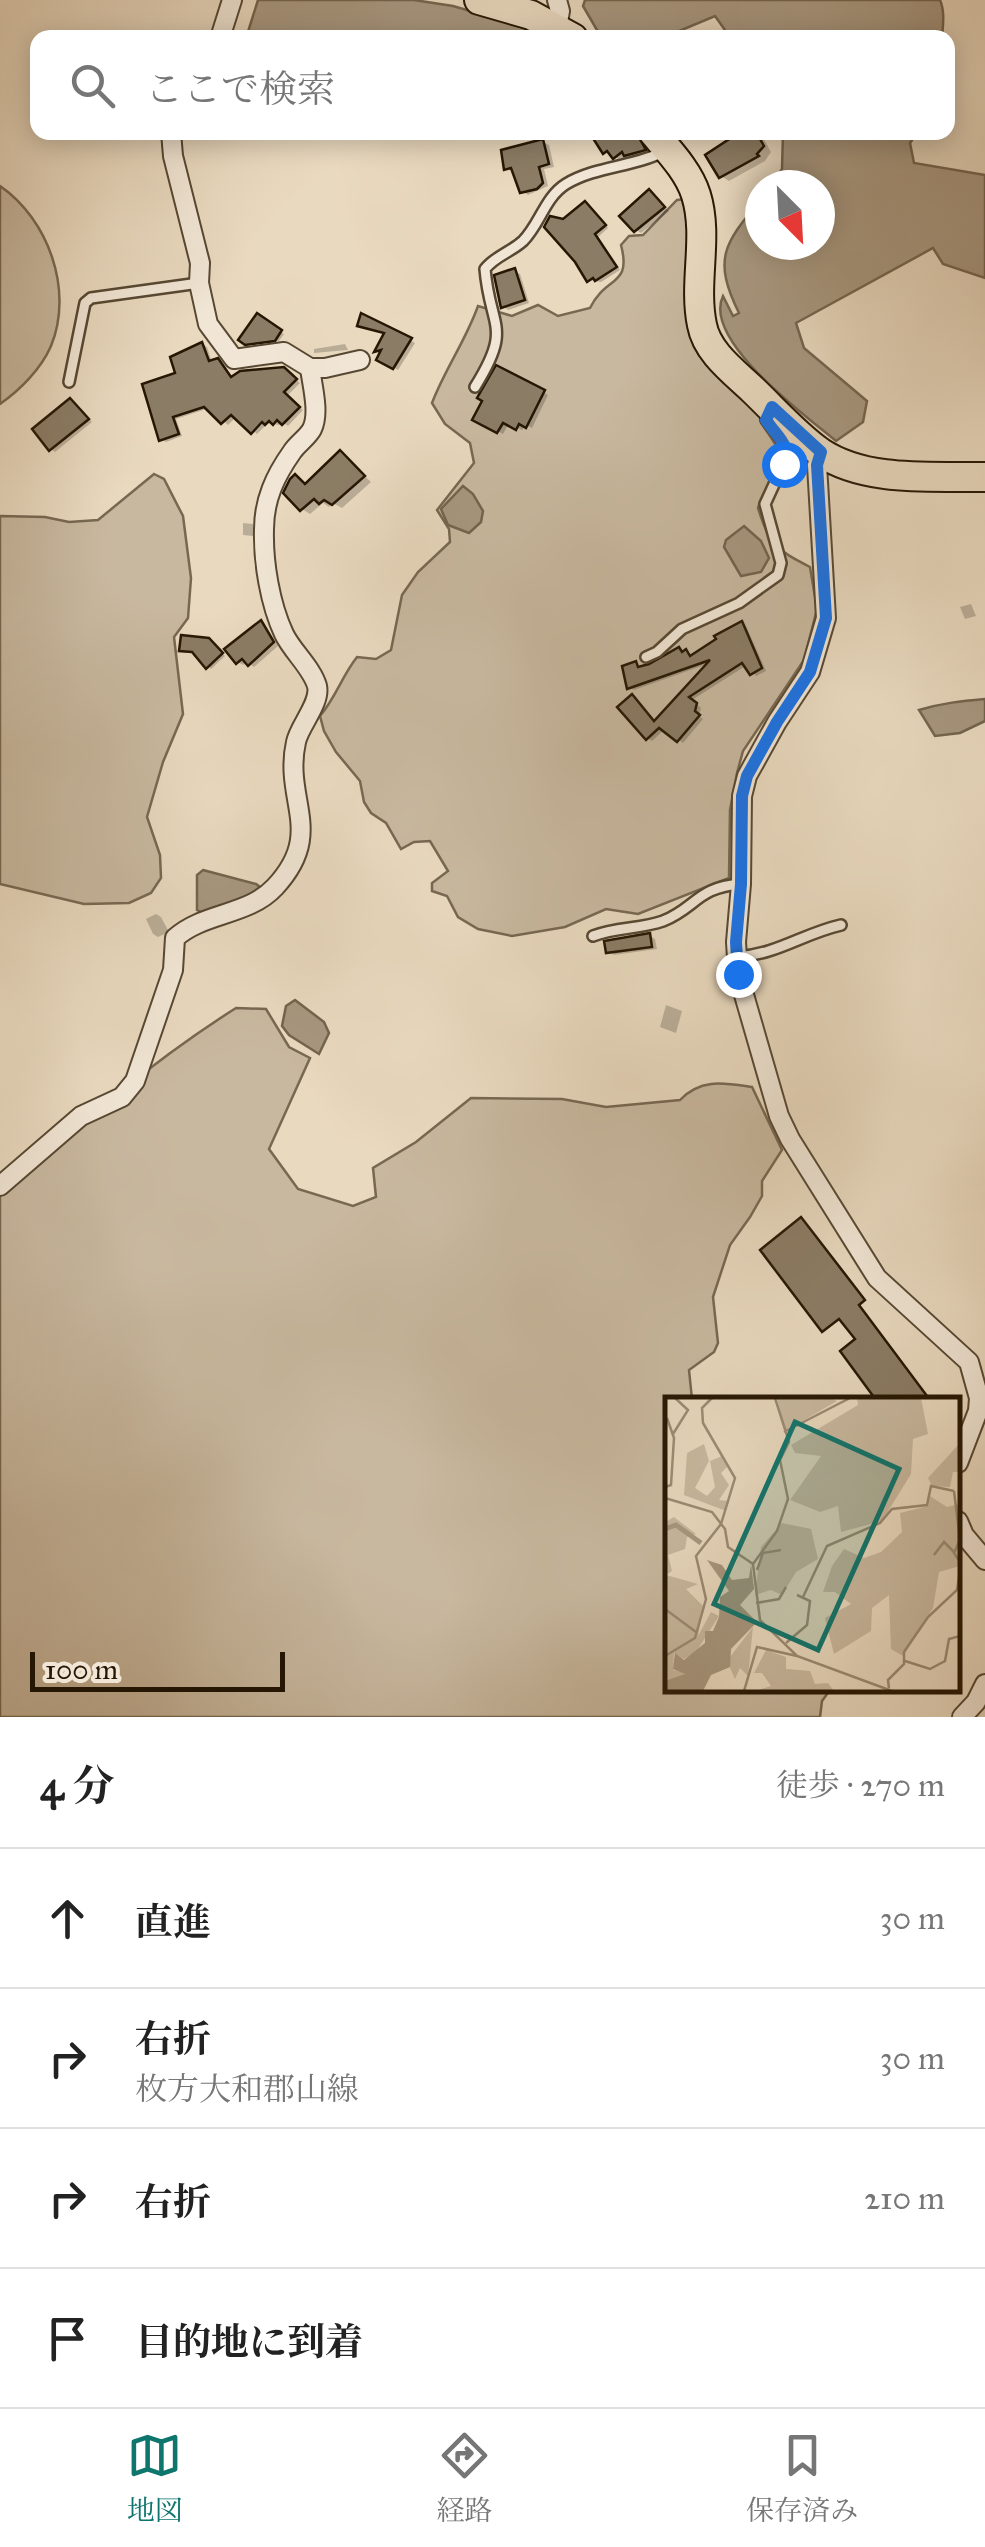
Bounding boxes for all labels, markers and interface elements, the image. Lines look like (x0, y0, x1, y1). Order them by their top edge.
search box (30, 30, 955, 140)
icon: search (65, 58, 120, 113)
text: ここで検索 (145, 66, 335, 112)
north arrow (745, 170, 835, 260)
route start (762, 442, 808, 488)
route end (716, 952, 762, 998)
inset map (665, 1397, 960, 1692)
scale bar (30, 1647, 285, 1692)
text: 100 m (45, 1652, 118, 1687)
text: 4 分 (40, 1760, 114, 1812)
text: 徒歩 · 270 m (776, 1766, 945, 1805)
icon: ahead (40, 1891, 95, 1946)
text: 直進 (135, 1899, 211, 1945)
text: 30 m (880, 1899, 945, 1938)
text: 右折 (135, 2016, 211, 2062)
icon: right (40, 2031, 95, 2086)
text: 30 m (880, 2039, 945, 2078)
text: 枚方大和郡山線 (135, 2070, 359, 2109)
icon: right (40, 2171, 95, 2226)
text: 右折 (135, 2179, 211, 2225)
text: 210 m (864, 2179, 945, 2218)
icon: arrive (40, 2311, 95, 2366)
text: 目的地に到着 (135, 2319, 363, 2365)
tab: 地図 (127, 2428, 183, 2528)
tab: 経路 (436, 2428, 492, 2528)
tab: 保存済み (746, 2428, 858, 2528)

